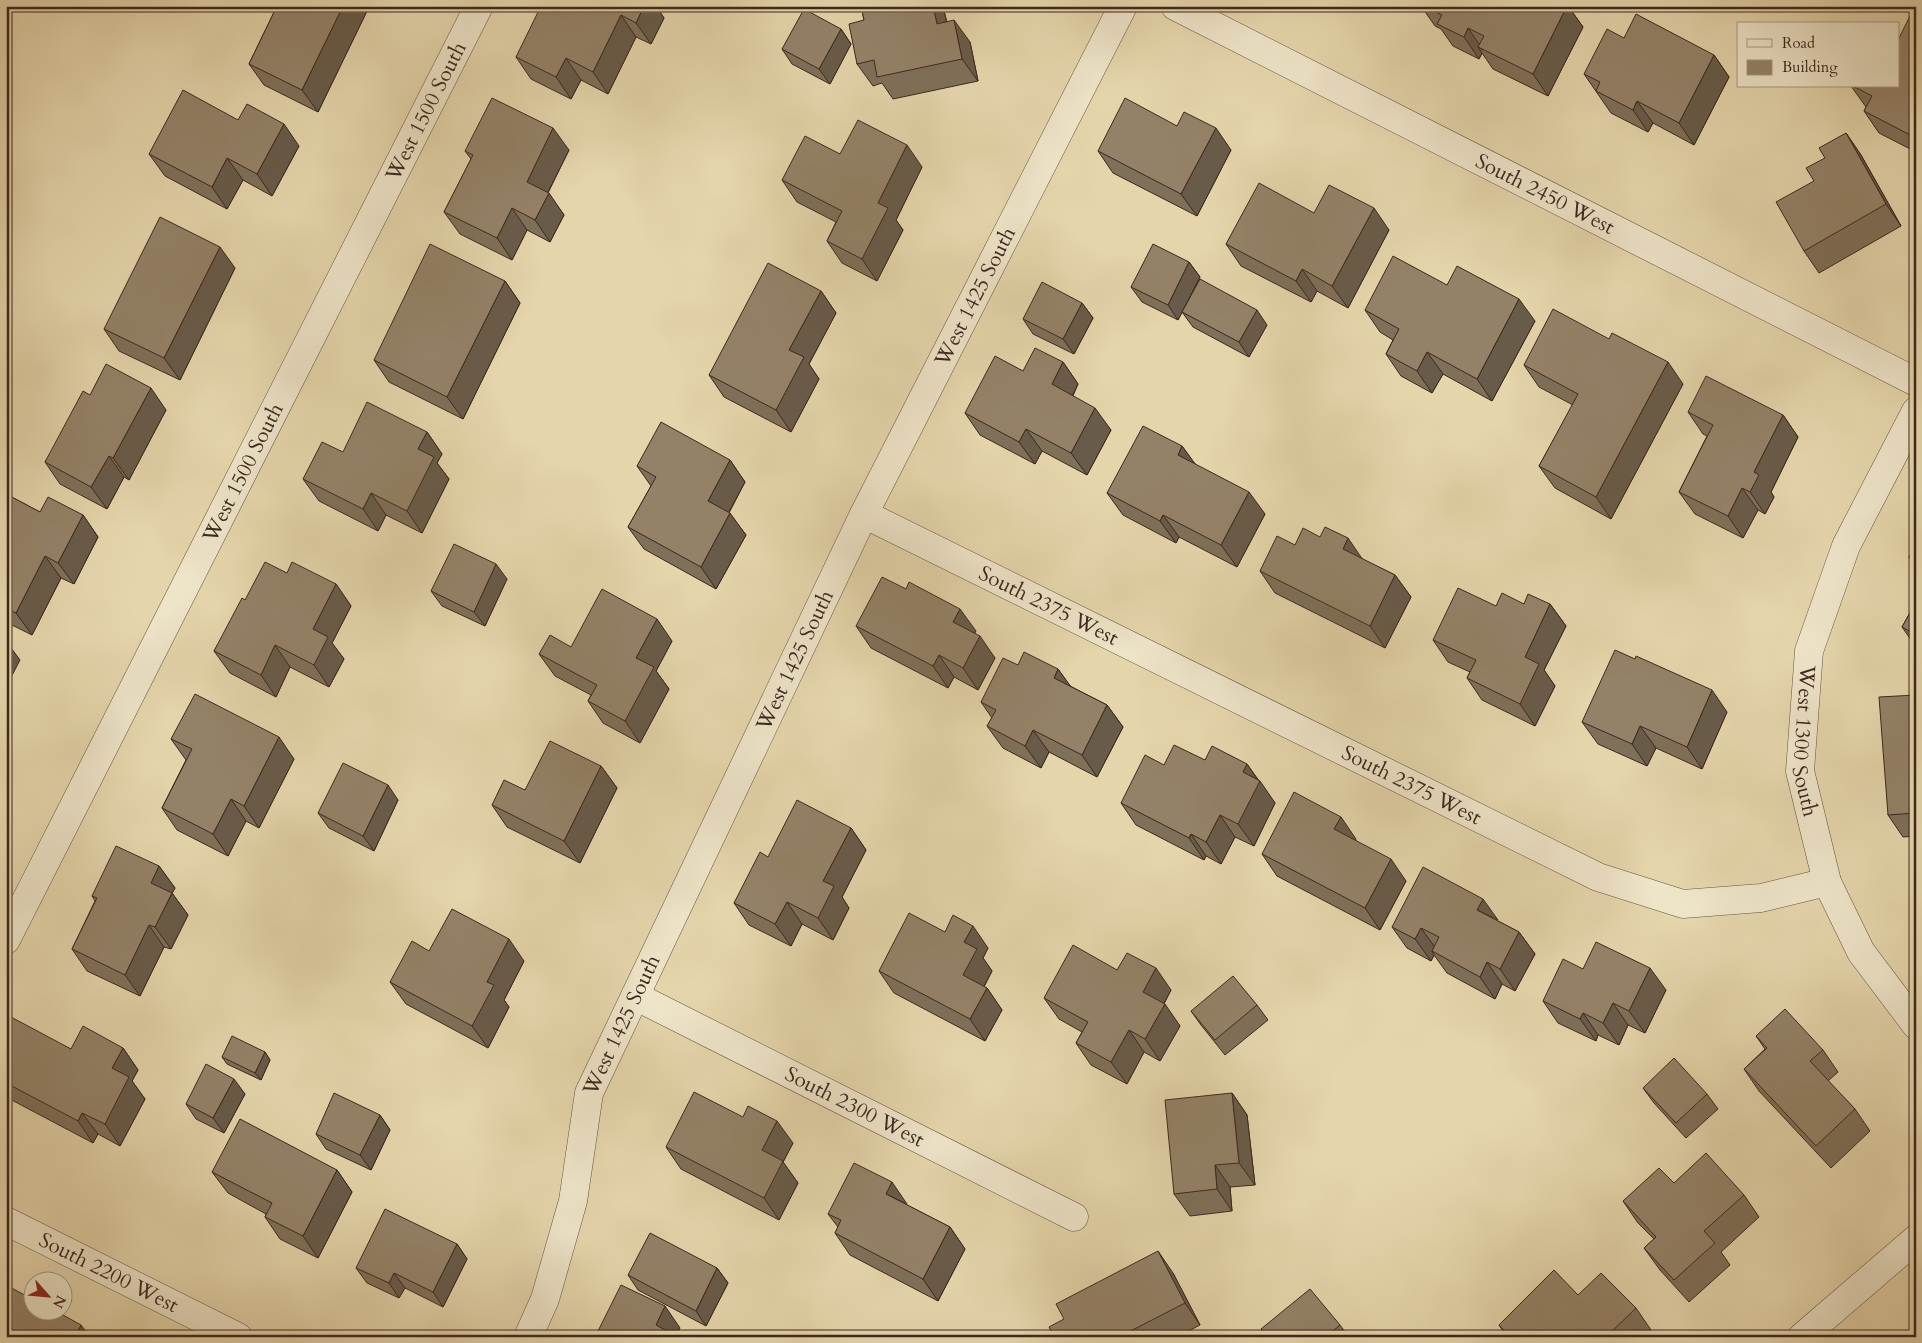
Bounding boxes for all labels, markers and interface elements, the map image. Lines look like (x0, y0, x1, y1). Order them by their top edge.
legend (1737, 22, 1900, 88)
text: Road (1782, 33, 1815, 53)
street label: West 1500 South (378, 36, 473, 187)
text: Building (1782, 57, 1838, 77)
street label: South 2450 West (1471, 146, 1620, 241)
street label: West 1425 South (927, 221, 1023, 372)
street label: West 1500 South (195, 398, 290, 548)
street label: South 2375 West (974, 559, 1124, 652)
street label: West 1425 South (748, 585, 841, 736)
street label: West 1300 South (1785, 663, 1825, 820)
street label: South 2375 West (1337, 738, 1487, 832)
street label: West 1425 South (575, 950, 667, 1101)
street label: South 2300 West (780, 1059, 930, 1154)
street label: South 2200 West (34, 1225, 184, 1320)
north arrow (22, 1270, 72, 1320)
text: N (48, 1292, 70, 1311)

